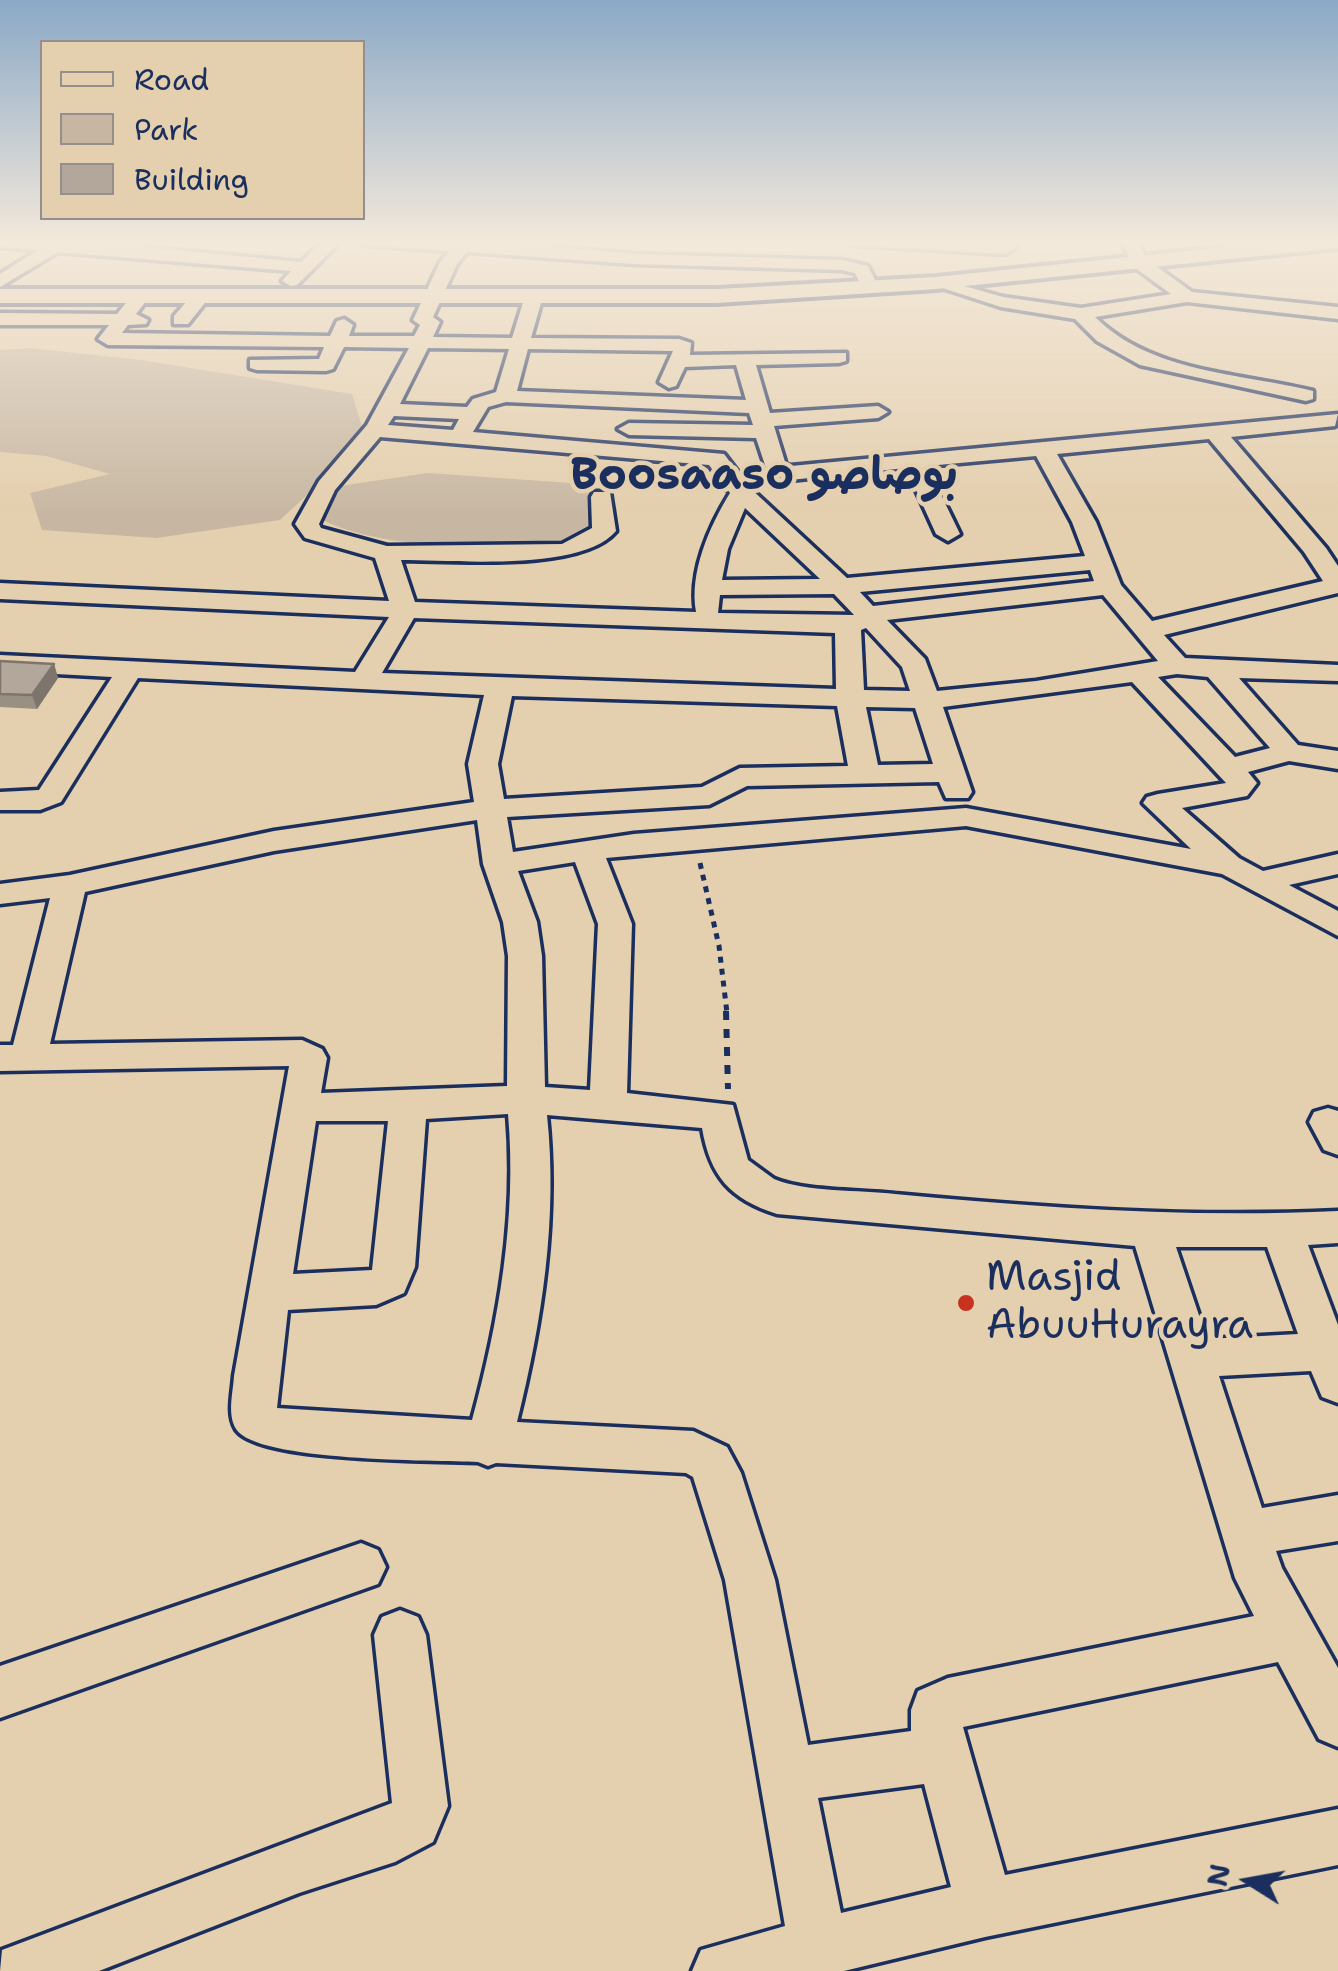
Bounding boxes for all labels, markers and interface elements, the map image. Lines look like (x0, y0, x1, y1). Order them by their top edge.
legend (40, 40, 365, 220)
text: Road (134, 59, 209, 100)
text: Park (134, 109, 198, 150)
text: Building (134, 159, 249, 200)
district label: Boosaaso بوصاصو (570, 450, 958, 504)
place label: Masjid AbuuHurayra (986, 1254, 1253, 1352)
marker: Masjid AbuuHurayra (955, 1292, 977, 1314)
north arrow (1198, 1831, 1298, 1931)
text: N (1198, 1861, 1239, 1890)

